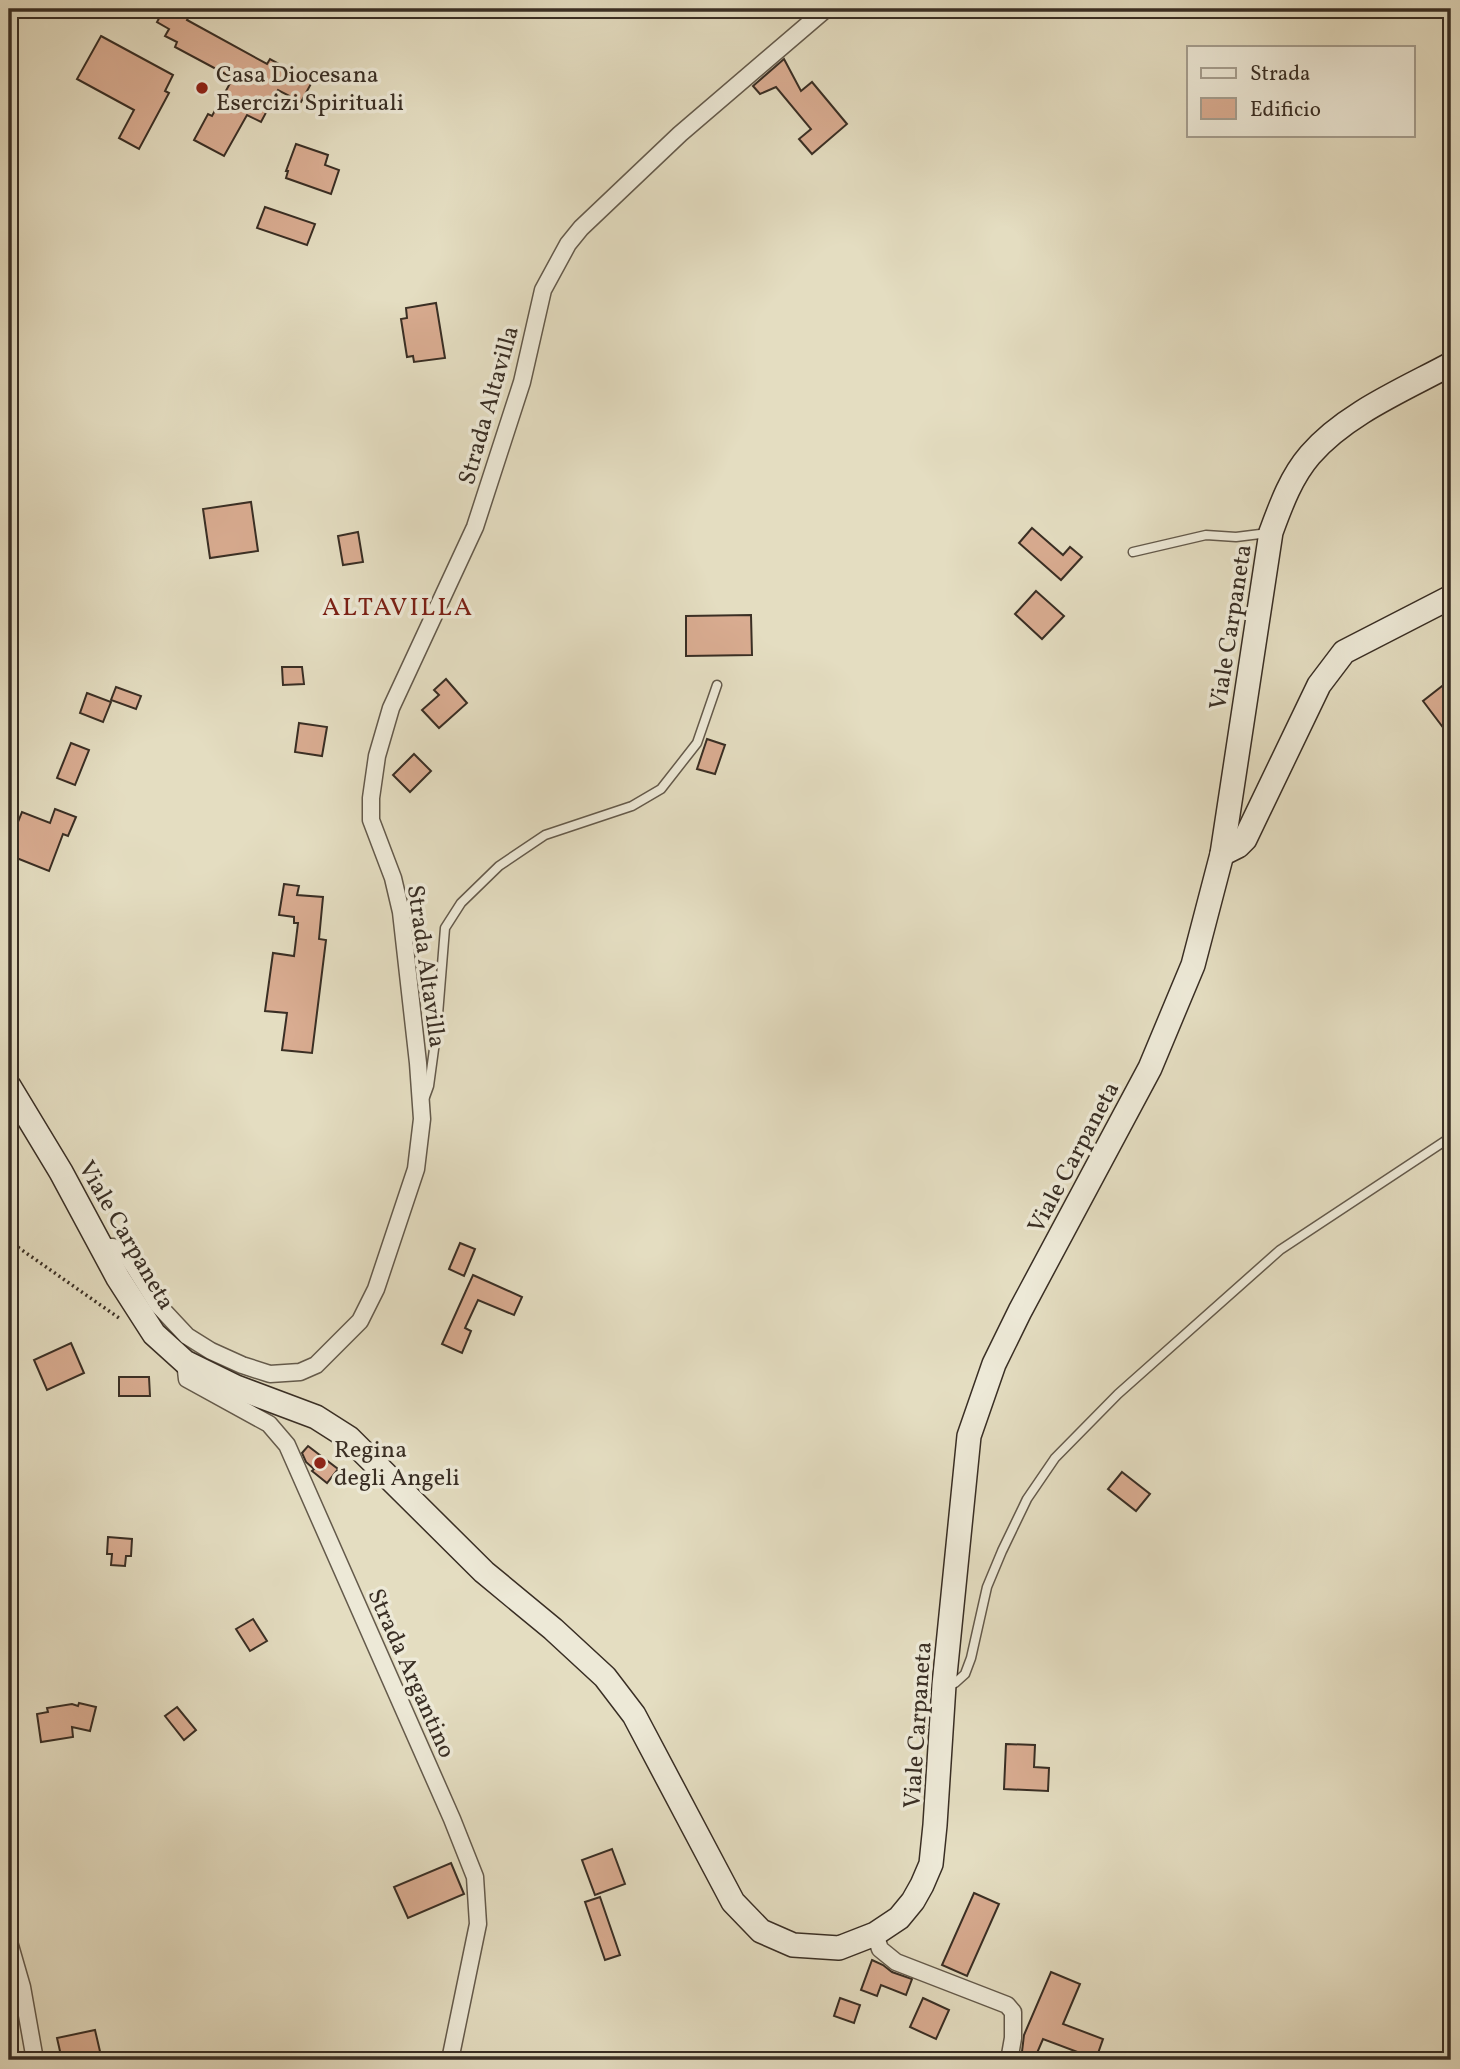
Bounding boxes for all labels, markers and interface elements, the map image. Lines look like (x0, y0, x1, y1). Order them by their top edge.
legend (1187, 46, 1414, 136)
place label: Casa Diocesana Esercizi Spirituali (216, 59, 404, 121)
text: Strada (1250, 60, 1311, 89)
marker: Casa Diocesana Esercizi Spirituali (194, 80, 210, 96)
text: Edificio (1250, 96, 1321, 125)
street label: Strada Altavilla (451, 322, 529, 489)
street label: Viale Carpaneta (1202, 542, 1262, 713)
district label: ALTAVILLA (322, 590, 474, 626)
street label: Strada Altavilla (397, 883, 453, 1050)
street label: Viale Carpaneta (1020, 1076, 1129, 1240)
street label: Viale Carpaneta (69, 1155, 182, 1317)
place label: Regina degli Angeli (334, 1434, 460, 1496)
marker: Regina degli Angeli (312, 1455, 328, 1471)
street label: Strada Argantino (358, 1584, 463, 1764)
street label: Viale Carpaneta (896, 1641, 942, 1810)

